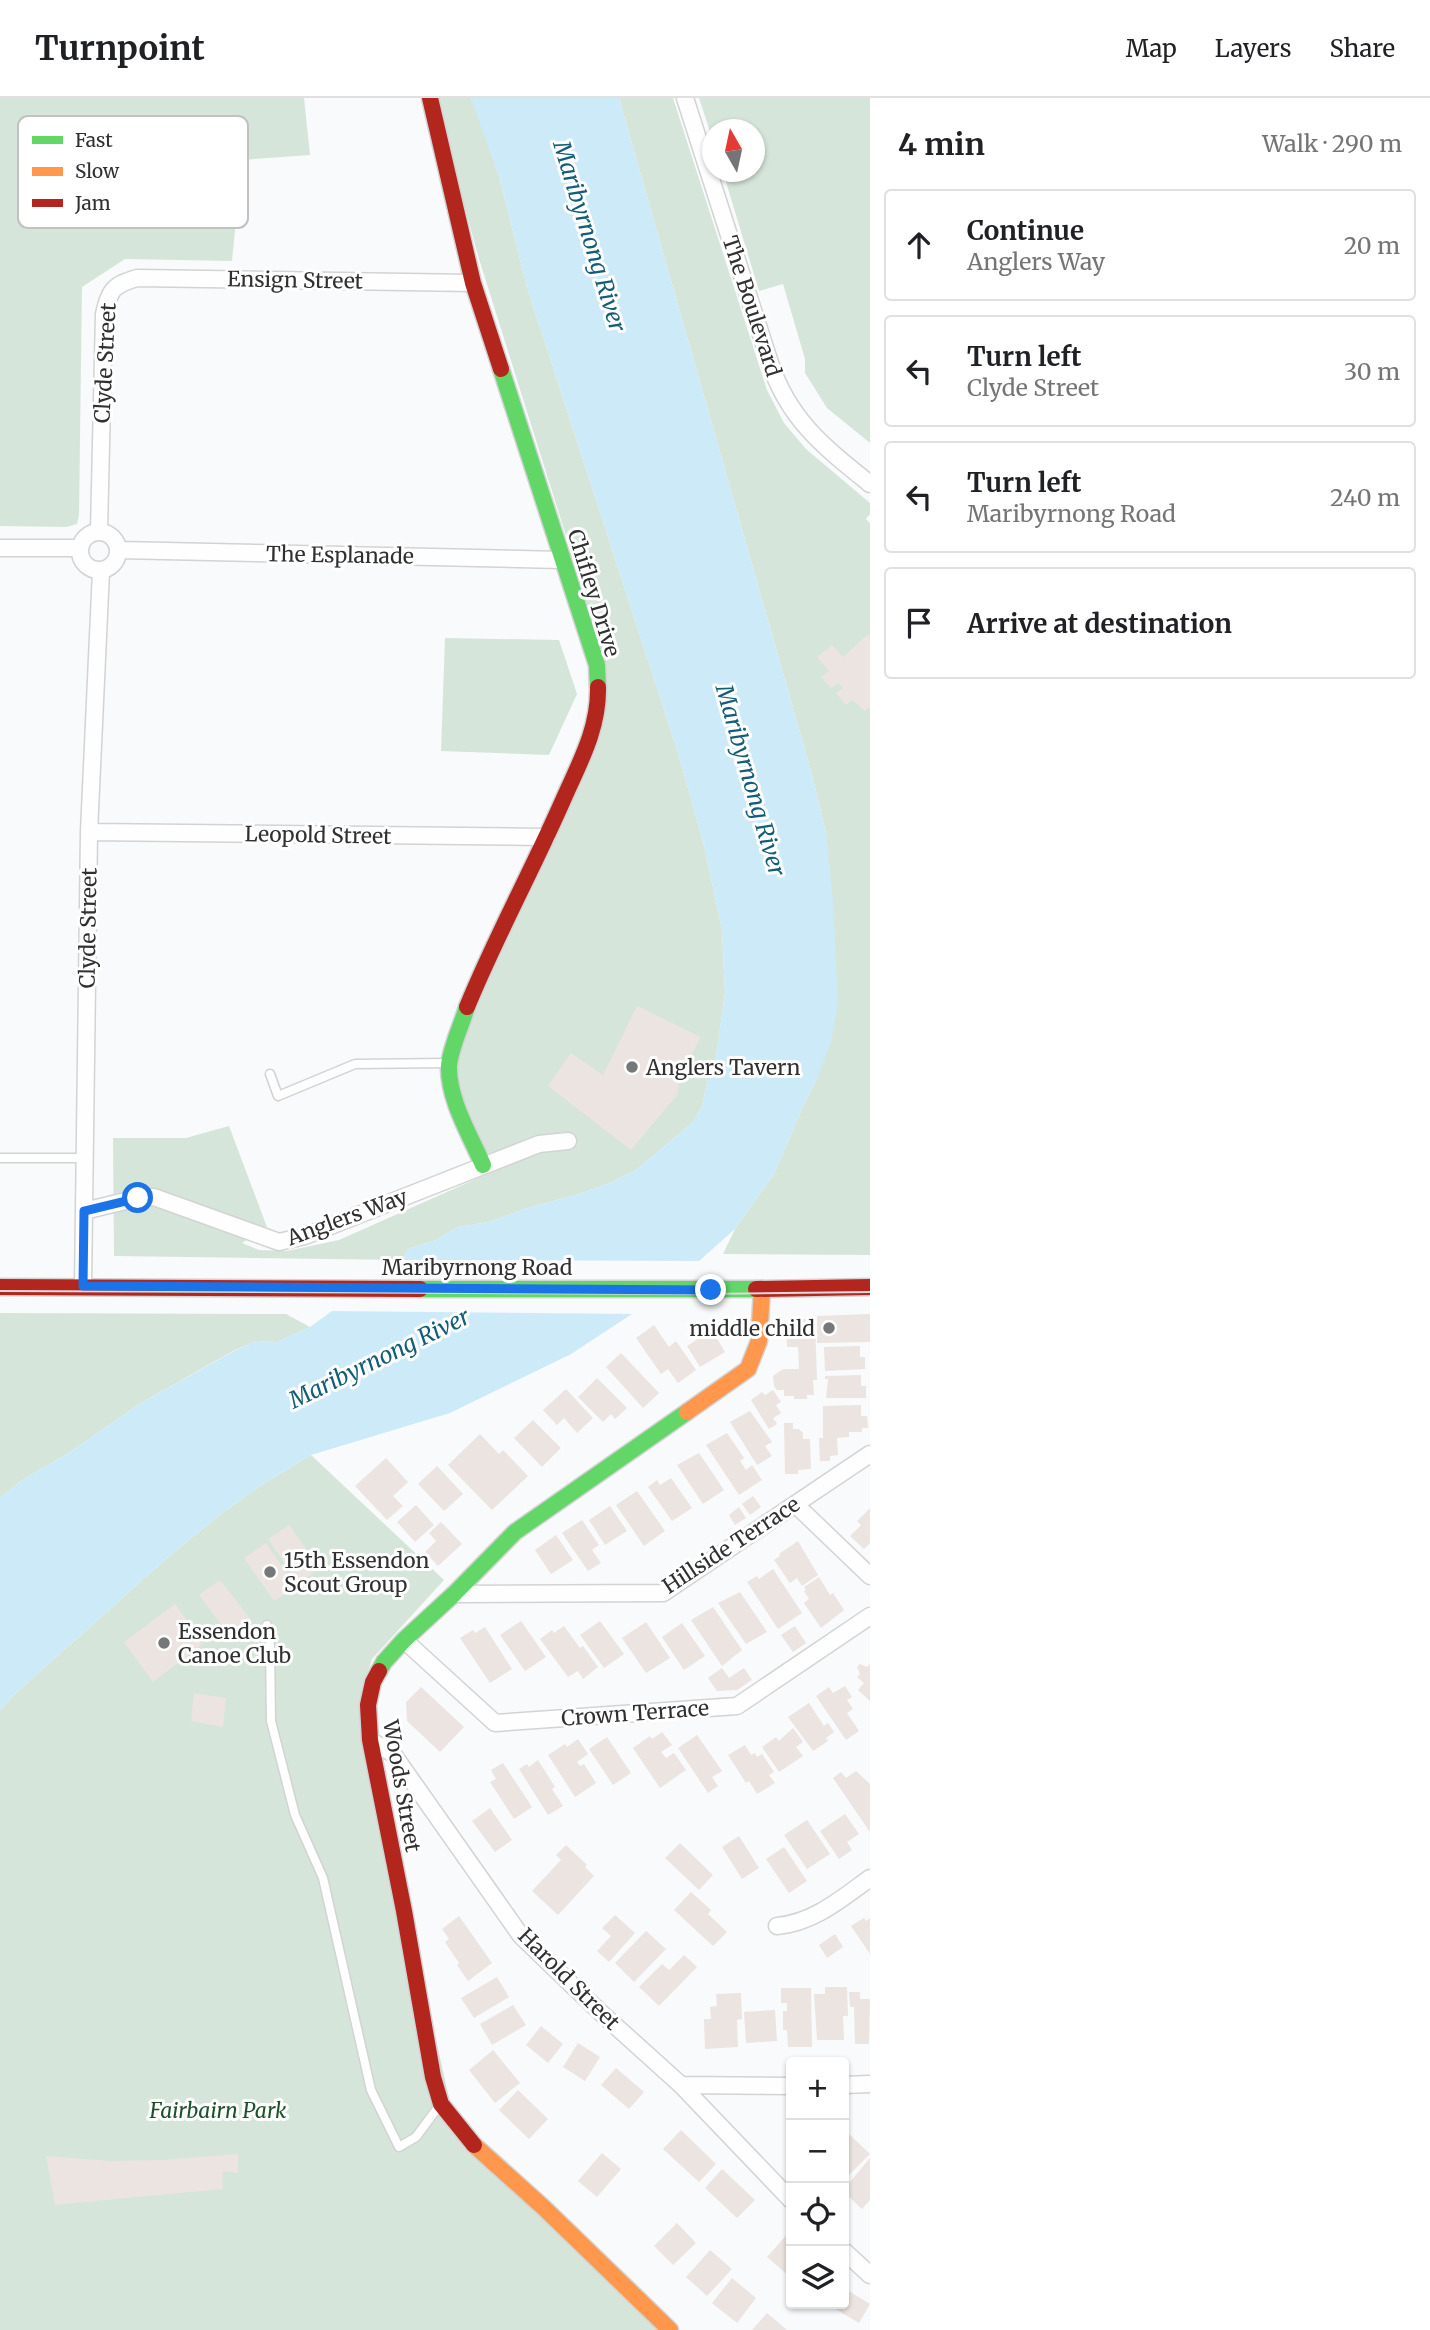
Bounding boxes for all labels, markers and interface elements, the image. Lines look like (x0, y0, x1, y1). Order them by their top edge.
text: Turnpoint (35, 28, 205, 69)
text: Map (1126, 33, 1177, 64)
text: Layers (1215, 33, 1291, 64)
text: Share (1329, 33, 1395, 64)
legend (18, 116, 248, 228)
north arrow (702, 119, 765, 182)
text: 4 min (898, 125, 985, 163)
text: Fast (75, 128, 113, 152)
text: Walk · 290 m (1262, 129, 1402, 158)
water label: Maribyrnong River (547, 136, 633, 336)
text: Slow (75, 159, 120, 183)
text: Jam (74, 191, 111, 215)
text: Continue (967, 214, 1084, 247)
icon: ahead (900, 226, 938, 264)
text: 20 m (1344, 231, 1400, 260)
street label: The Boulevard (717, 232, 788, 380)
text: Anglers Way (967, 247, 1105, 276)
street label: Ensign Street (227, 265, 363, 295)
street label: Clyde Street (88, 302, 122, 424)
text: Turn left (967, 340, 1081, 373)
icon: left (900, 352, 938, 390)
text: 30 m (1344, 357, 1400, 386)
text: Clyde Street (967, 373, 1099, 402)
text: Turn left (967, 466, 1081, 499)
icon: left (900, 478, 938, 516)
text: 240 m (1330, 483, 1400, 512)
text: Maribyrnong Road (967, 499, 1176, 528)
street label: Chifley Drive (562, 526, 626, 660)
street label: The Esplanade (266, 540, 414, 570)
icon: arrive (900, 604, 938, 642)
text: Arrive at destination (967, 607, 1232, 640)
water label: Maribyrnong River (710, 680, 792, 880)
street label: Leopold Street (244, 820, 392, 850)
street label: Clyde Street (73, 867, 103, 989)
place label: Anglers Tavern (645, 1054, 800, 1081)
marker: Anglers Tavern (624, 1059, 640, 1075)
route start (122, 1182, 153, 1213)
street label: Anglers Way (282, 1182, 412, 1252)
street label: Maribyrnong Road (382, 1254, 573, 1281)
route end (695, 1274, 726, 1305)
water label: Maribyrnong River (283, 1301, 475, 1415)
place label: middle child (689, 1315, 815, 1342)
marker: middle child (821, 1320, 837, 1336)
street label: Hillside Terrace (657, 1491, 805, 1599)
place label: 15th Essendon Scout Group (284, 1547, 429, 1598)
marker: 15th Essendon Scout Group (262, 1564, 278, 1580)
place label: Essendon Canoe Club (178, 1618, 291, 1669)
marker: Essendon Canoe Club (156, 1635, 172, 1651)
street label: Crown Terrace (560, 1694, 710, 1732)
street label: Woods Street (377, 1717, 427, 1854)
street label: Harold Street (512, 1922, 626, 2036)
map controls (786, 2057, 849, 2309)
button: + (786, 2057, 849, 2120)
park label: Fairbairn Park (149, 2097, 287, 2124)
button: − (786, 2120, 849, 2183)
button: locate (786, 2183, 849, 2246)
button: layers (786, 2246, 849, 2309)

